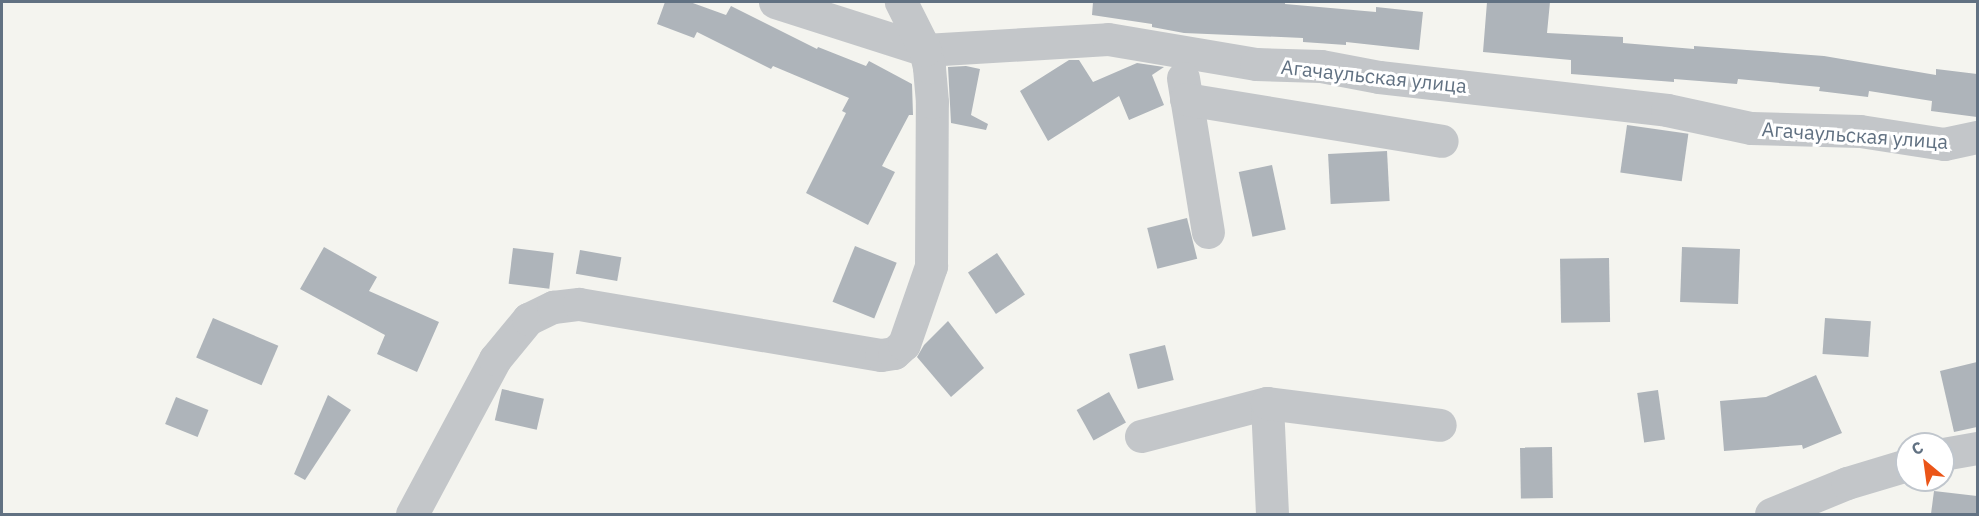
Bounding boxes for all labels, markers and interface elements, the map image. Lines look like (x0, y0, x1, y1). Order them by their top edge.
street label: Агачаульская улица (1280, 54, 1468, 98)
street label: Агачаульская улица (1761, 117, 1949, 153)
north arrow (1895, 432, 1955, 492)
text: С (1908, 437, 1927, 459)

